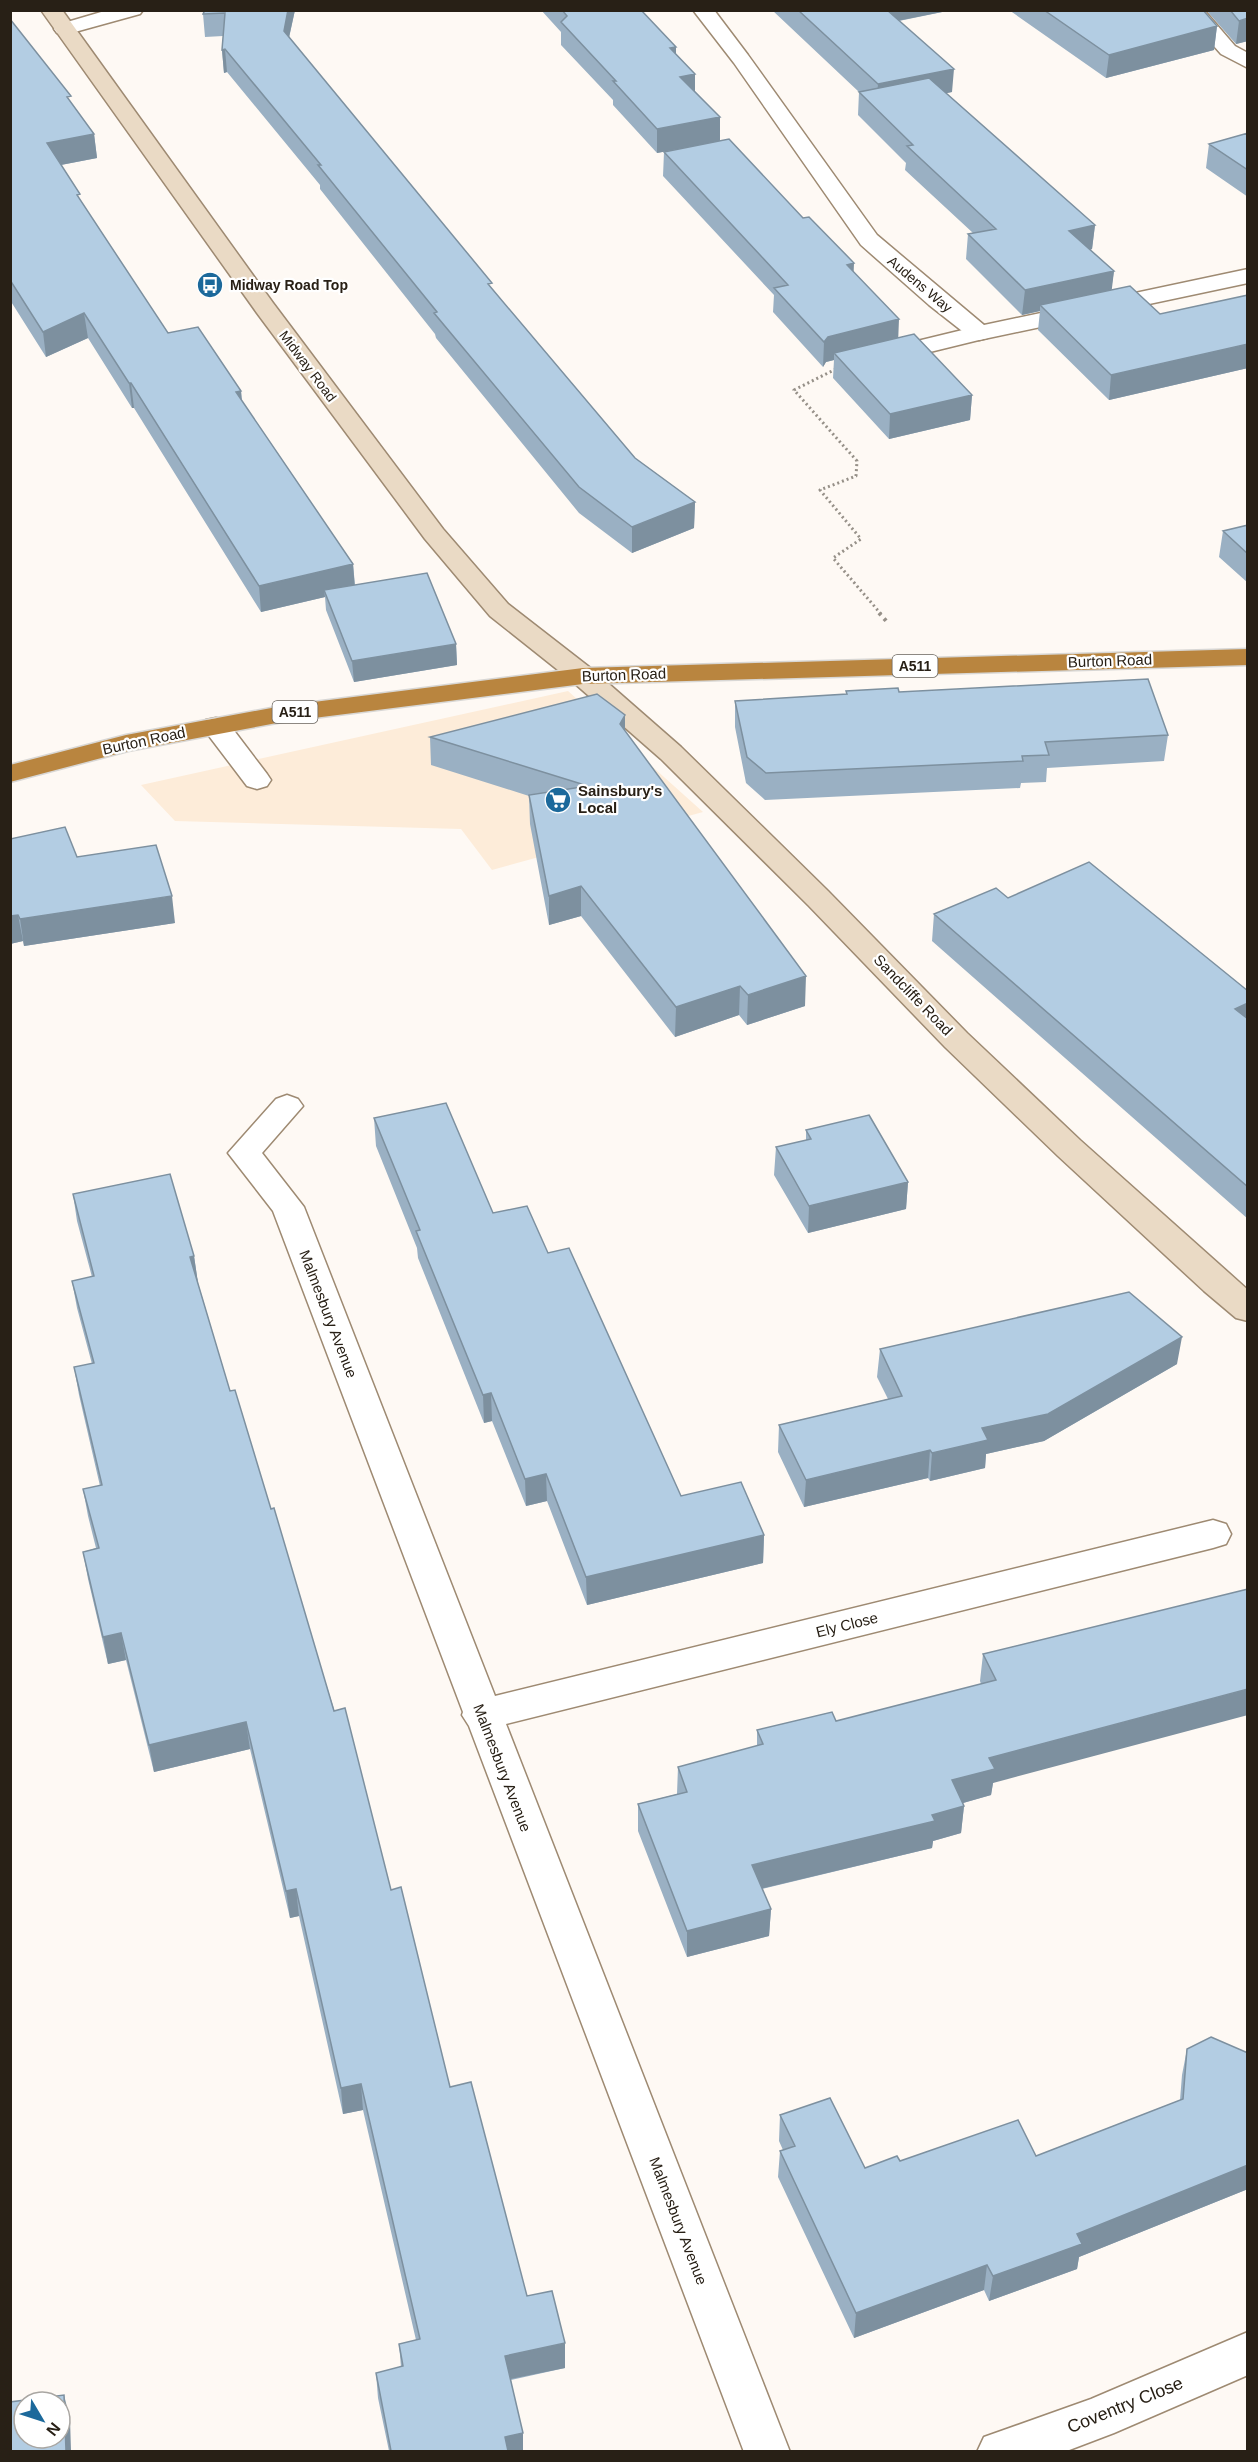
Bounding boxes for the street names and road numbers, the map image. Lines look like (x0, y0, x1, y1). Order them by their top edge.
street label: Audens Way (885, 253, 955, 315)
street label: Midway Road (276, 327, 340, 405)
street label: Burton Road (1068, 651, 1152, 670)
road number: A511 (892, 655, 938, 677)
street label: Burton Road (582, 665, 666, 684)
road number: A511 (272, 701, 318, 723)
street label: Burton Road (101, 723, 187, 758)
street label: Sandcliffe Road (871, 951, 956, 1039)
street label: Malmesbury Avenue (296, 1247, 361, 1380)
street label: Ely Close (814, 1609, 880, 1640)
street label: Malmesbury Avenue (470, 1701, 535, 1834)
street label: Malmesbury Avenue (646, 2154, 711, 2287)
street label: Coventry Close (1064, 2373, 1186, 2437)

